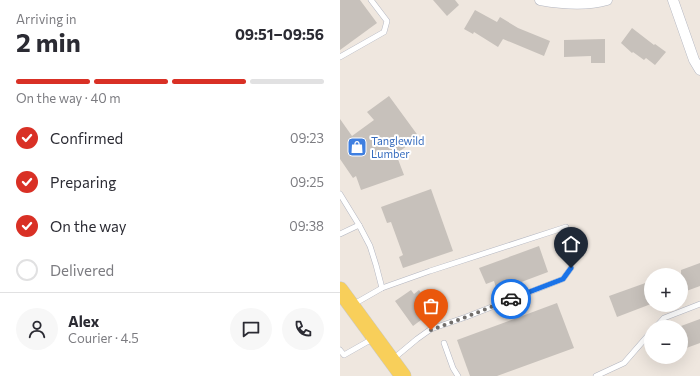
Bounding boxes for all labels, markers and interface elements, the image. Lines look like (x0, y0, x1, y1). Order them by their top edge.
text: Arriving in (16, 11, 76, 27)
text: 09:51–09:56 (235, 25, 324, 43)
text: 2 min (16, 26, 81, 57)
text: On the way · 40 m (16, 90, 121, 106)
icon: check (16, 127, 38, 149)
text: Confirmed (50, 129, 123, 147)
text: 09:23 (290, 130, 324, 146)
place label: Tanglewild Lumber (371, 134, 424, 160)
shop icon: Tanglewild Lumber (346, 136, 368, 158)
icon: check (16, 171, 38, 193)
text: Preparing (50, 173, 116, 191)
text: 09:25 (290, 174, 324, 190)
icon: check (16, 215, 38, 237)
text: On the way (50, 217, 127, 235)
text: 09:38 (289, 218, 324, 234)
pin (554, 227, 588, 268)
icon: home (560, 233, 582, 255)
text: Delivered (50, 261, 114, 279)
map controls (644, 268, 688, 364)
button: + (644, 268, 688, 312)
courier (491, 279, 531, 319)
icon: car (500, 288, 522, 310)
pin (414, 289, 448, 330)
icon: bag (420, 295, 442, 317)
button: person (16, 308, 58, 350)
button: chat (230, 308, 272, 350)
button: phone (282, 308, 324, 350)
text: Alex (68, 312, 99, 330)
button: − (644, 320, 688, 364)
text: Courier · 4.5 (68, 330, 139, 346)

